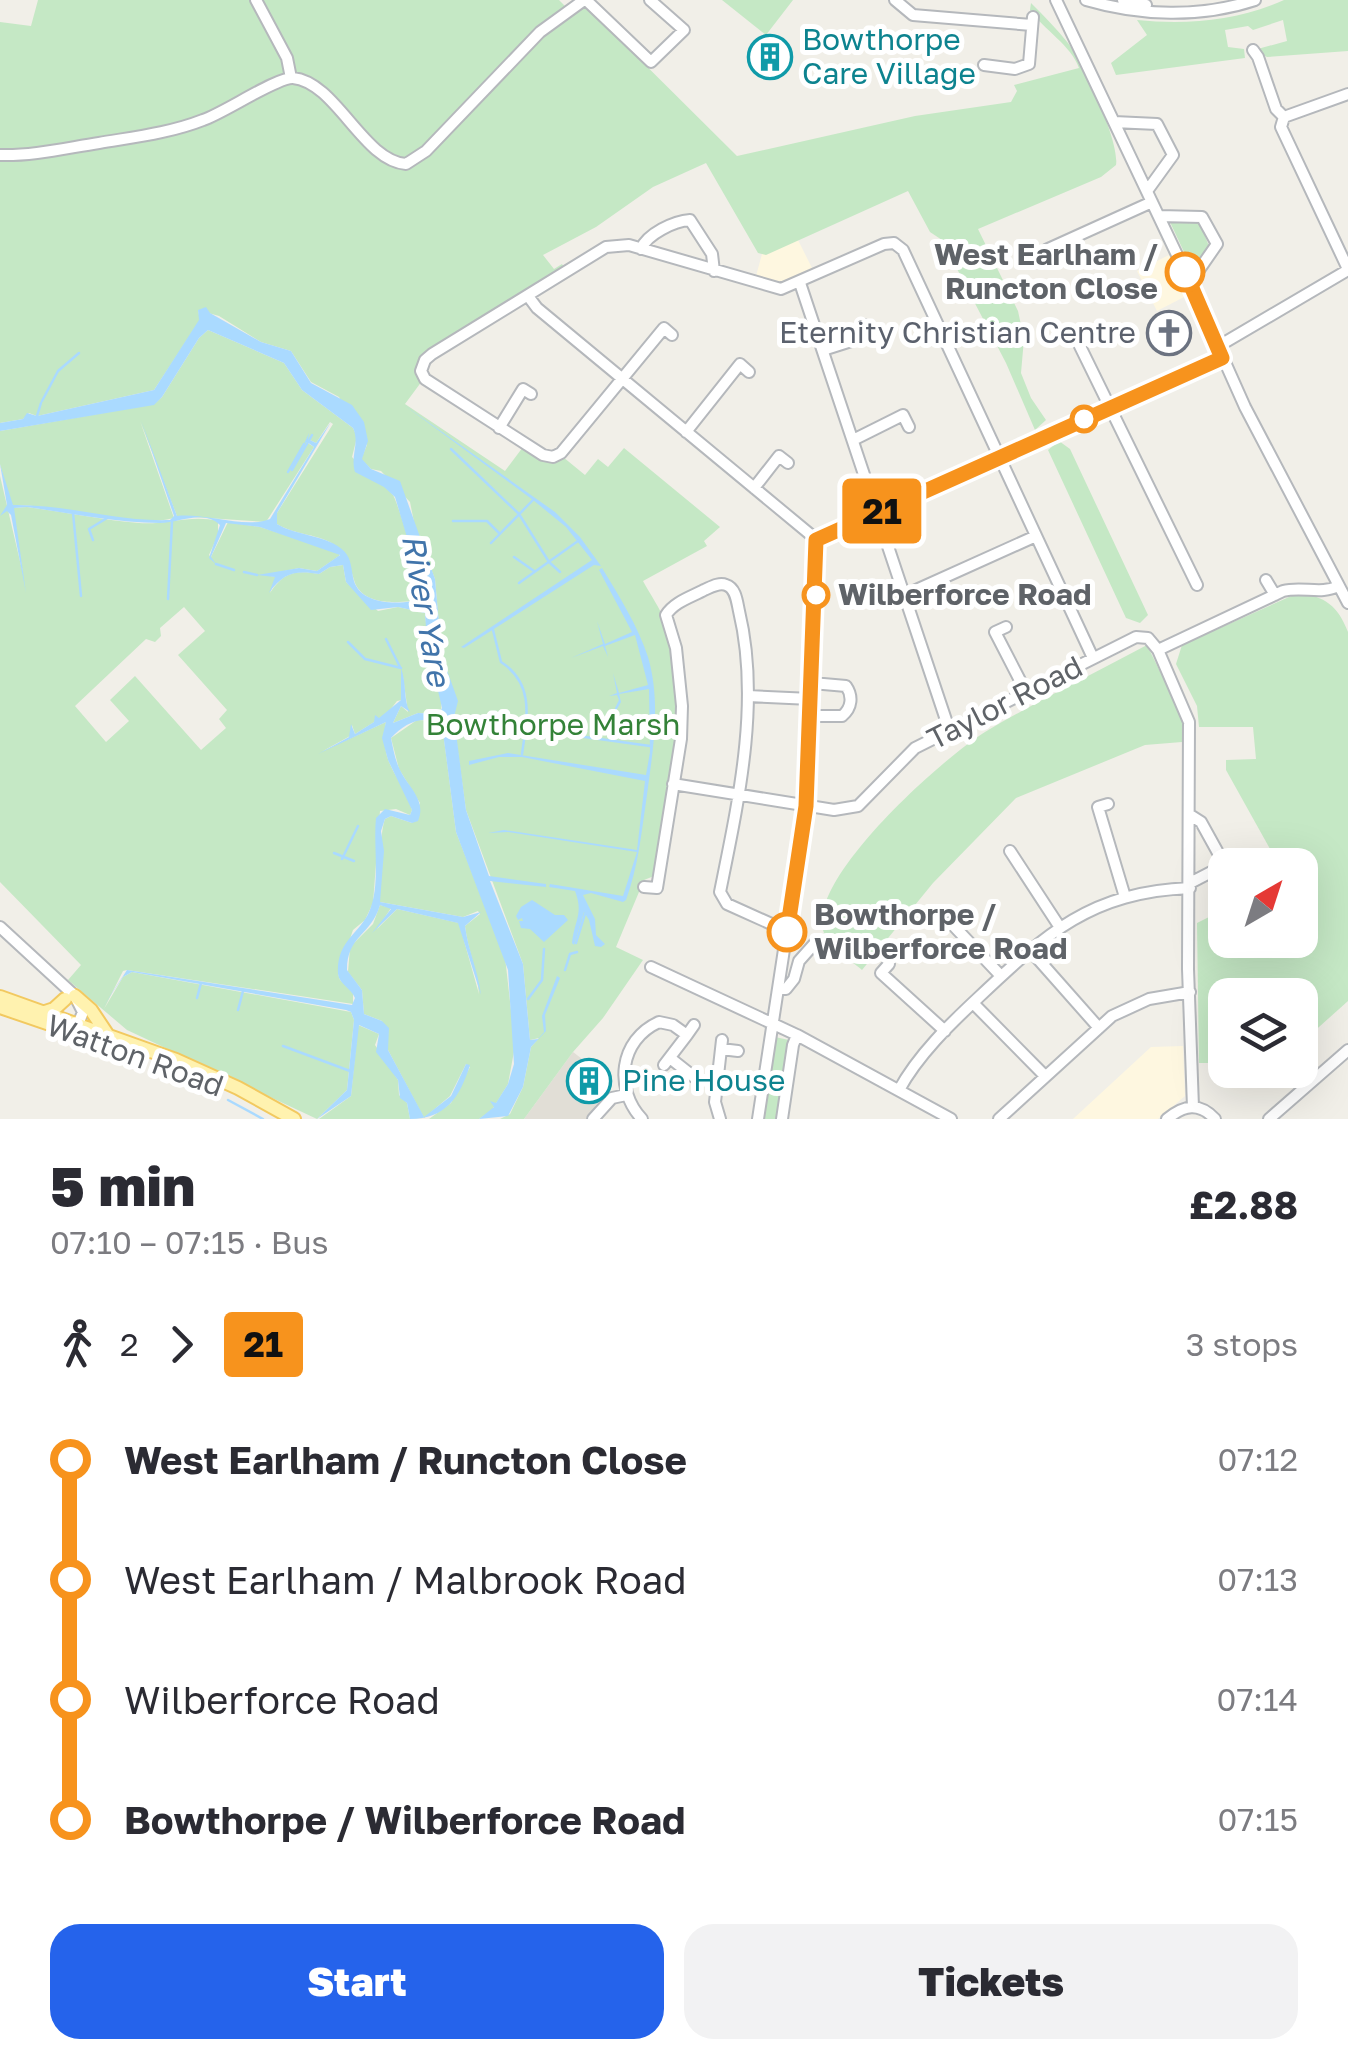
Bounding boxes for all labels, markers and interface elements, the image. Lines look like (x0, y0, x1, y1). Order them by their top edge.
place label: Bowthorpe Care Village (802, 21, 976, 91)
building icon: Bowthorpe Care Village (747, 34, 793, 80)
place label: West Earlham / Runcton Close (934, 236, 1159, 306)
marker: West Earlham / Runcton Close (1166, 253, 1204, 291)
church icon: Eternity Christian Centre (1146, 310, 1192, 356)
place label: Eternity Christian Centre (779, 314, 1136, 350)
unlabelled marker (1071, 406, 1097, 432)
line badge: 21 (837, 478, 927, 544)
text: 21 (862, 490, 902, 532)
water label: River Yare (395, 531, 459, 691)
place label: Wilberforce Road (838, 576, 1091, 612)
marker: Wilberforce Road (803, 582, 829, 608)
street label: Taylor Road (921, 648, 1088, 757)
park label: Bowthorpe Marsh (426, 706, 681, 742)
north arrow (1208, 848, 1318, 958)
map controls (1208, 848, 1318, 1088)
place label: Bowthorpe / Wilberforce Road (814, 896, 1067, 966)
marker: Bowthorpe / Wilberforce Road (768, 913, 806, 951)
button: layers (1208, 978, 1318, 1088)
street label: Watton Road (42, 1006, 229, 1104)
building icon: Pine House (566, 1058, 612, 1104)
place label: Pine House (622, 1062, 785, 1098)
text: 5 min (50, 1152, 195, 1218)
text: £2.88 (1189, 1182, 1298, 1227)
text: 07:10 – 07:15 · Bus (50, 1223, 329, 1261)
icon: walk (50, 1317, 105, 1372)
icon: forward (154, 1317, 209, 1372)
text: 21 (244, 1323, 283, 1365)
text: 2 (120, 1325, 139, 1363)
text: 3 stops (1186, 1325, 1298, 1363)
text: West Earlham / Runcton Close (124, 1437, 687, 1482)
text: 07:12 (1218, 1440, 1298, 1478)
text: West Earlham / Malbrook Road (124, 1557, 687, 1602)
text: 07:13 (1217, 1560, 1298, 1598)
text: Wilberforce Road (124, 1677, 440, 1722)
text: 07:14 (1217, 1680, 1298, 1718)
text: Bowthorpe / Wilberforce Road (124, 1797, 685, 1842)
text: 07:15 (1218, 1800, 1298, 1838)
button: Start (50, 1924, 664, 2039)
button: Tickets (684, 1924, 1298, 2039)

